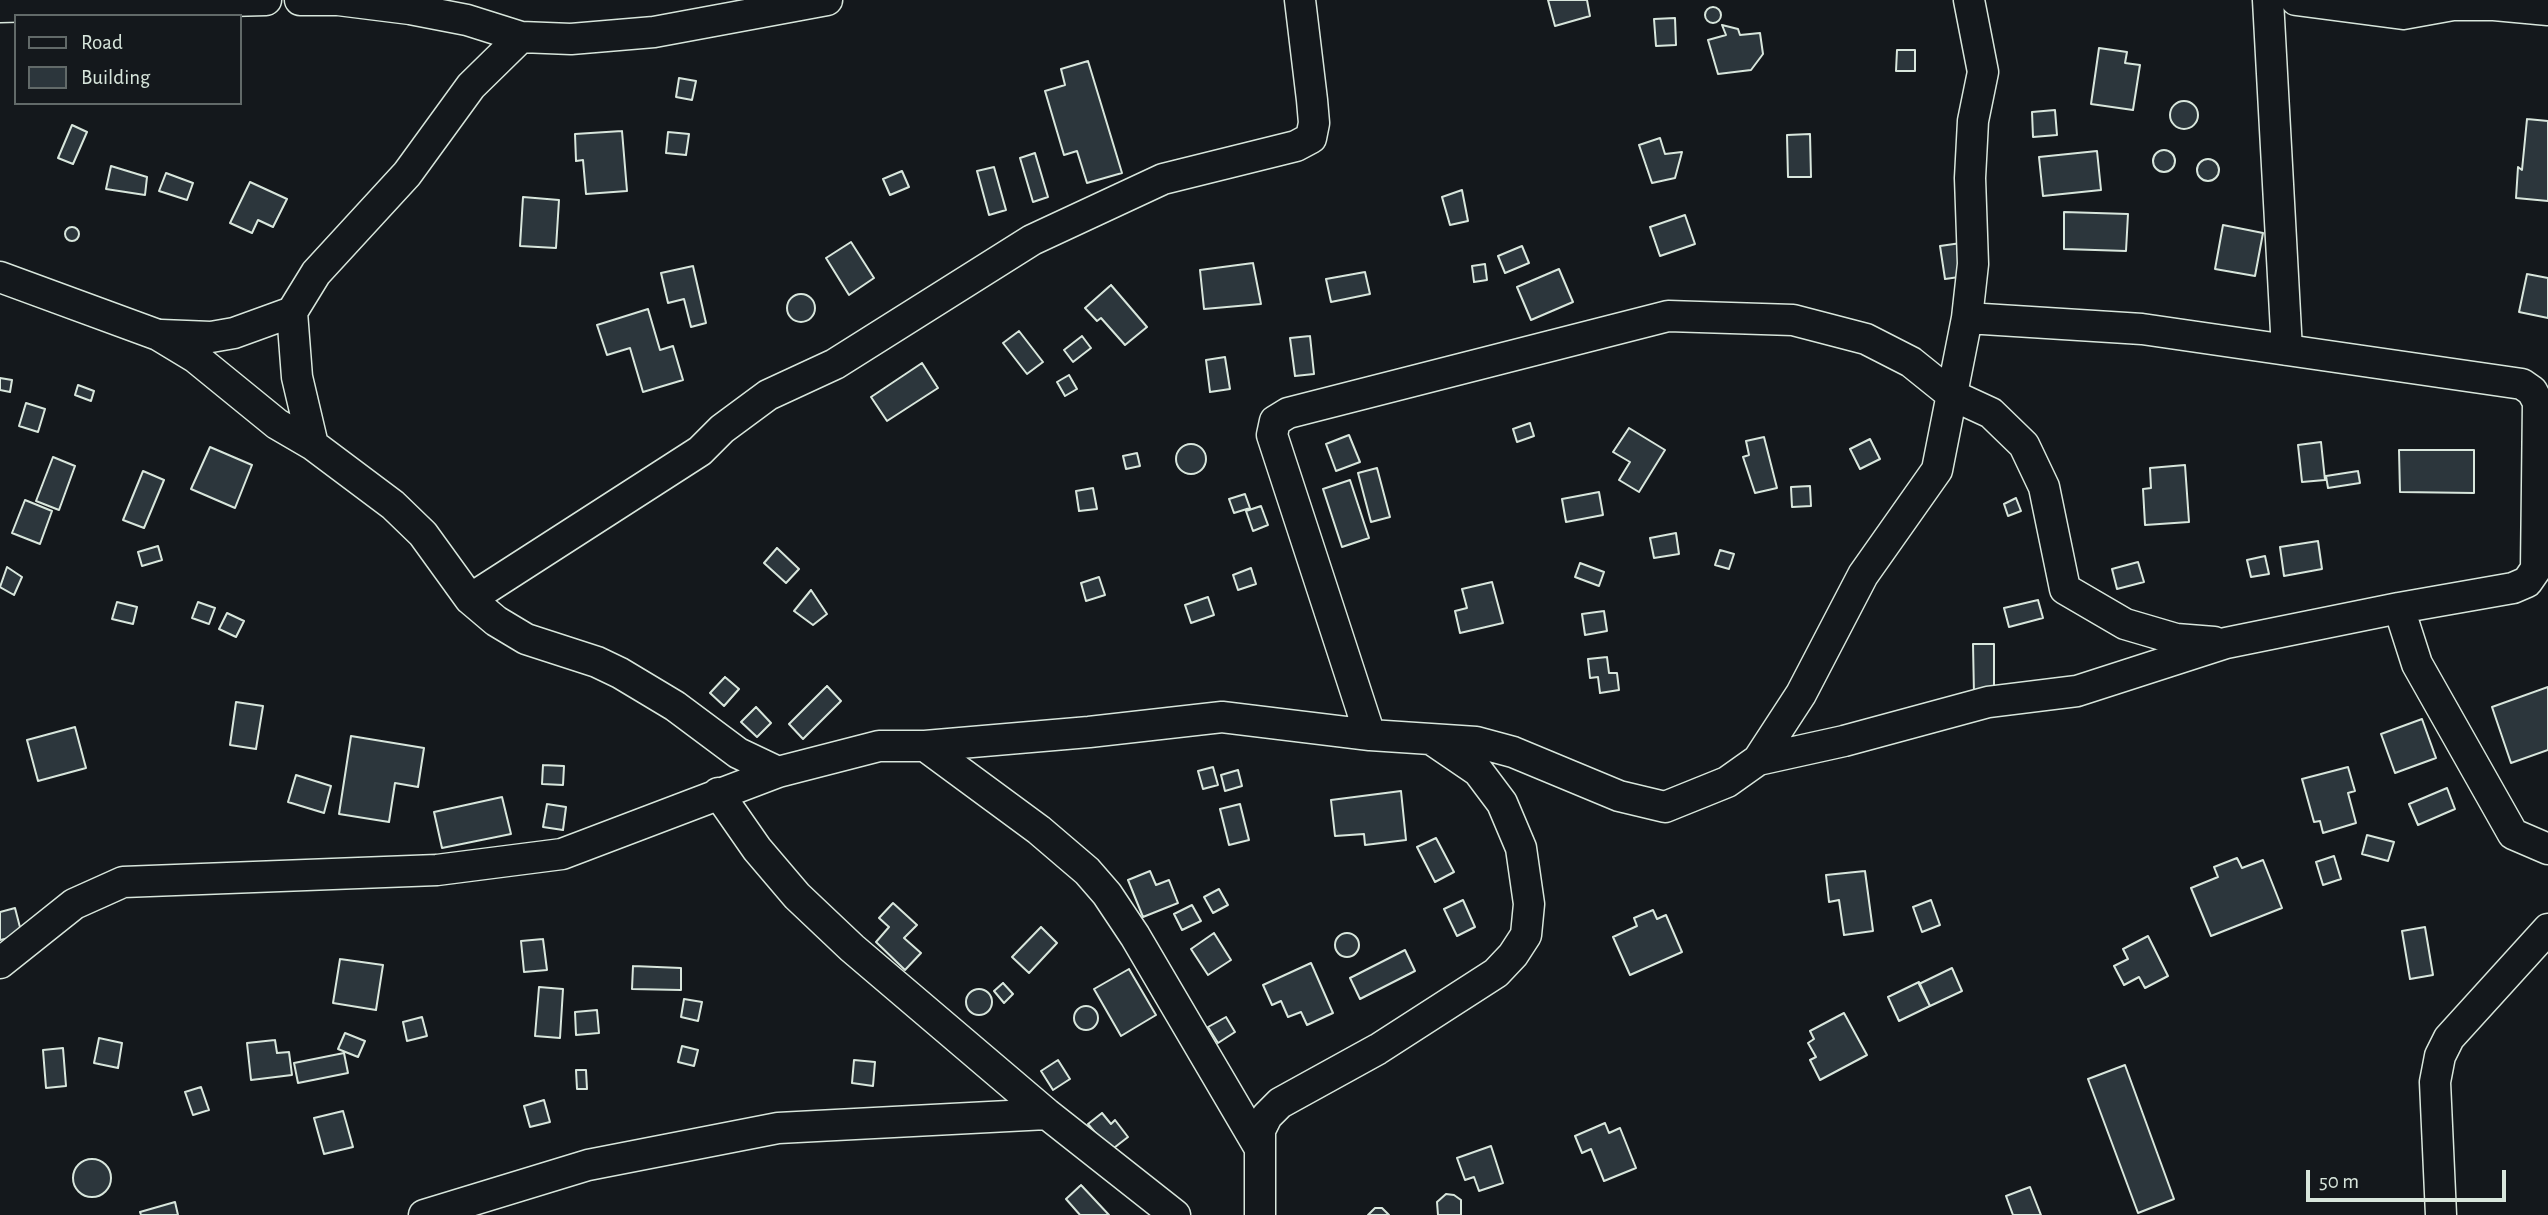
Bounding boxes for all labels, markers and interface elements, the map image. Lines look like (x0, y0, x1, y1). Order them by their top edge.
legend (14, 14, 242, 105)
text: Road (81, 32, 123, 53)
text: Building (81, 67, 150, 88)
scale bar (2310, 1156, 2510, 1200)
text: 50 m (2319, 1171, 2359, 1192)

